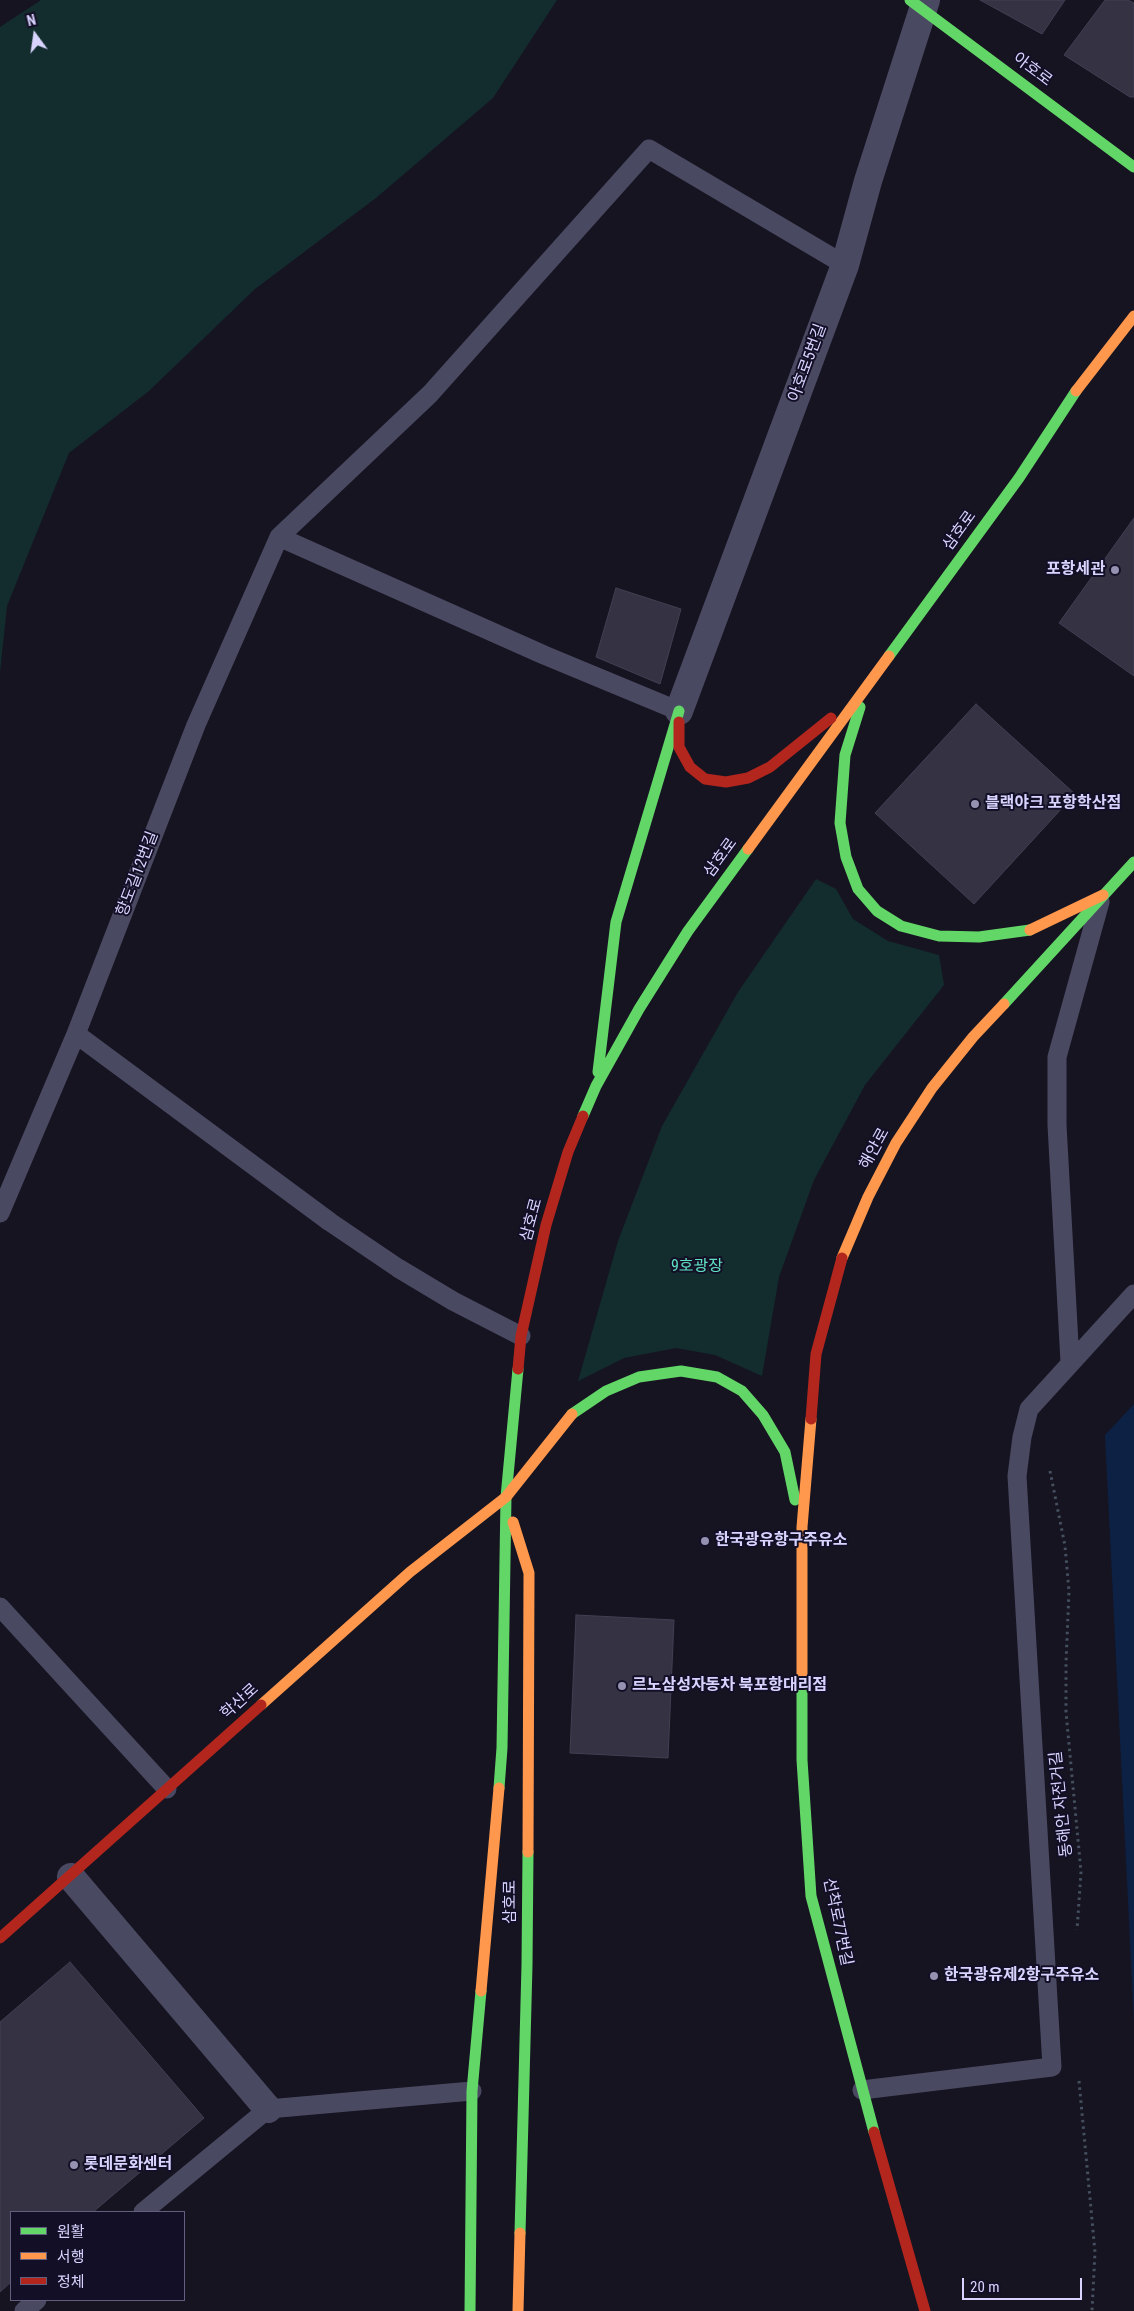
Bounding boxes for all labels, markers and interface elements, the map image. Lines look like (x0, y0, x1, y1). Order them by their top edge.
north arrow (10, 10, 60, 60)
text: N (25, 12, 37, 29)
street label: 아호로 (1009, 49, 1055, 91)
street label: 아호로5번길 (785, 321, 831, 405)
street label: 삼호로 (939, 507, 981, 555)
place label: 포항세관 (1046, 560, 1105, 580)
marker: 포항세관 (1109, 564, 1121, 576)
place label: 블랙야크 포항학산점 (985, 794, 1121, 814)
marker: 블랙야크 포항학산점 (969, 798, 981, 810)
street label: 항도길12번길 (113, 829, 163, 919)
street label: 삼호로 (700, 834, 742, 882)
street label: 해안로 (856, 1125, 894, 1173)
street label: 삼호로 (517, 1196, 547, 1244)
park label: 9호광장 (671, 1257, 723, 1277)
place label: 한국광유항구주유소 (715, 1531, 847, 1551)
marker: 한국광유항구주유소 (699, 1535, 711, 1547)
place label: 르노삼성자동차 북포항대리점 (632, 1676, 827, 1696)
street label: 학산로 (217, 1680, 263, 1724)
marker: 르노삼성자동차 북포항대리점 (616, 1680, 628, 1692)
street label: 동해안 자전거길 (1047, 1750, 1077, 1858)
street label: 선착로77번길 (818, 1876, 856, 1968)
street label: 삼호로 (501, 1880, 521, 1924)
place label: 한국광유제2항구주유소 (944, 1966, 1099, 1986)
marker: 한국광유제2항구주유소 (928, 1970, 940, 1982)
place label: 롯데문화센터 (84, 2155, 172, 2175)
marker: 롯데문화센터 (68, 2159, 80, 2171)
legend (10, 2211, 185, 2301)
text: 원활 (57, 2223, 85, 2241)
text: 서행 (57, 2248, 85, 2266)
scale bar (964, 2268, 1084, 2300)
text: 정체 (57, 2273, 85, 2291)
text: 20 m (970, 2278, 1000, 2296)

